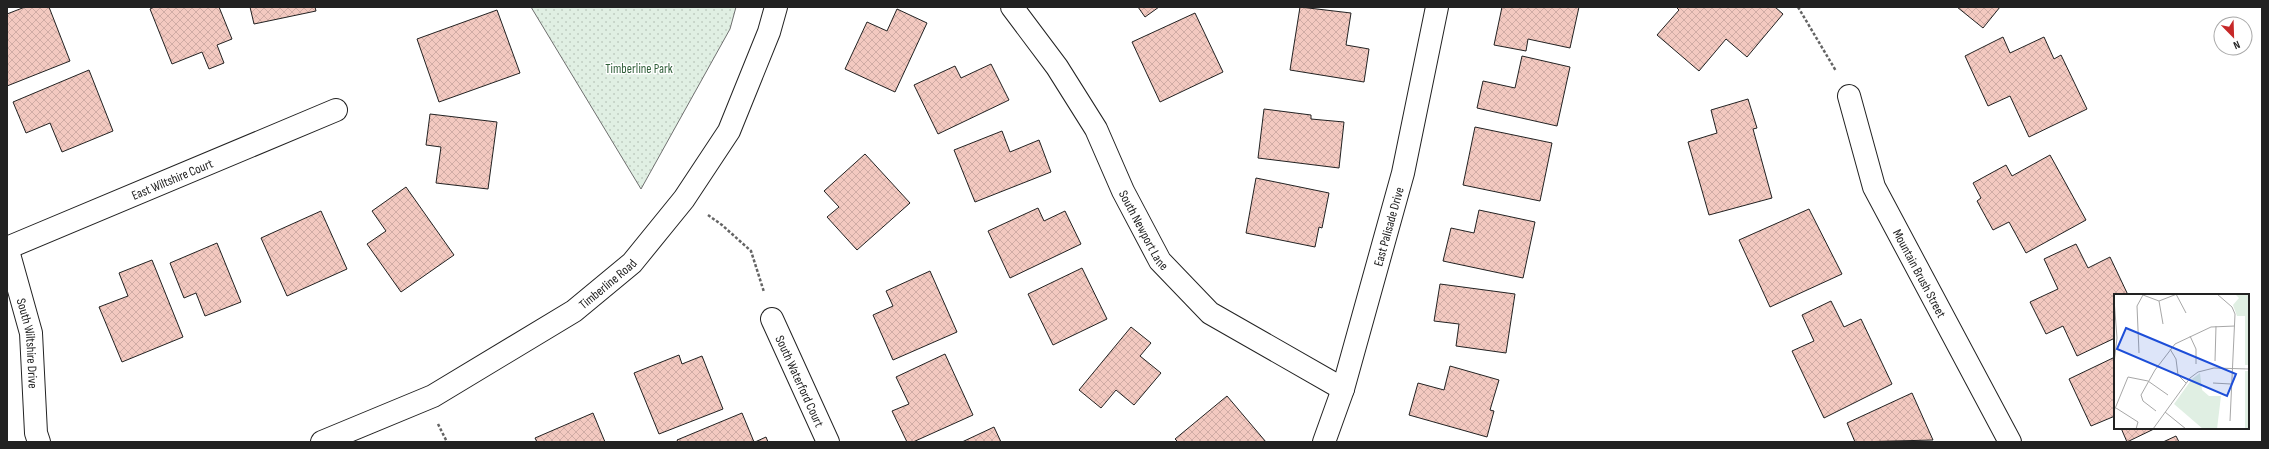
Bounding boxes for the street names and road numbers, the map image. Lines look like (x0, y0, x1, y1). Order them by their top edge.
street label: East Wiltshire Court (129, 156, 215, 204)
street label: East Palisade Drive (1371, 185, 1408, 268)
street label: South Newport Lane (1115, 188, 1171, 274)
street label: Mountain Brush Street (1889, 227, 1949, 321)
street label: Timberline Road (576, 256, 641, 313)
street label: South Wiltshire Drive (13, 296, 41, 389)
street label: South Waterford Court (771, 333, 827, 430)

